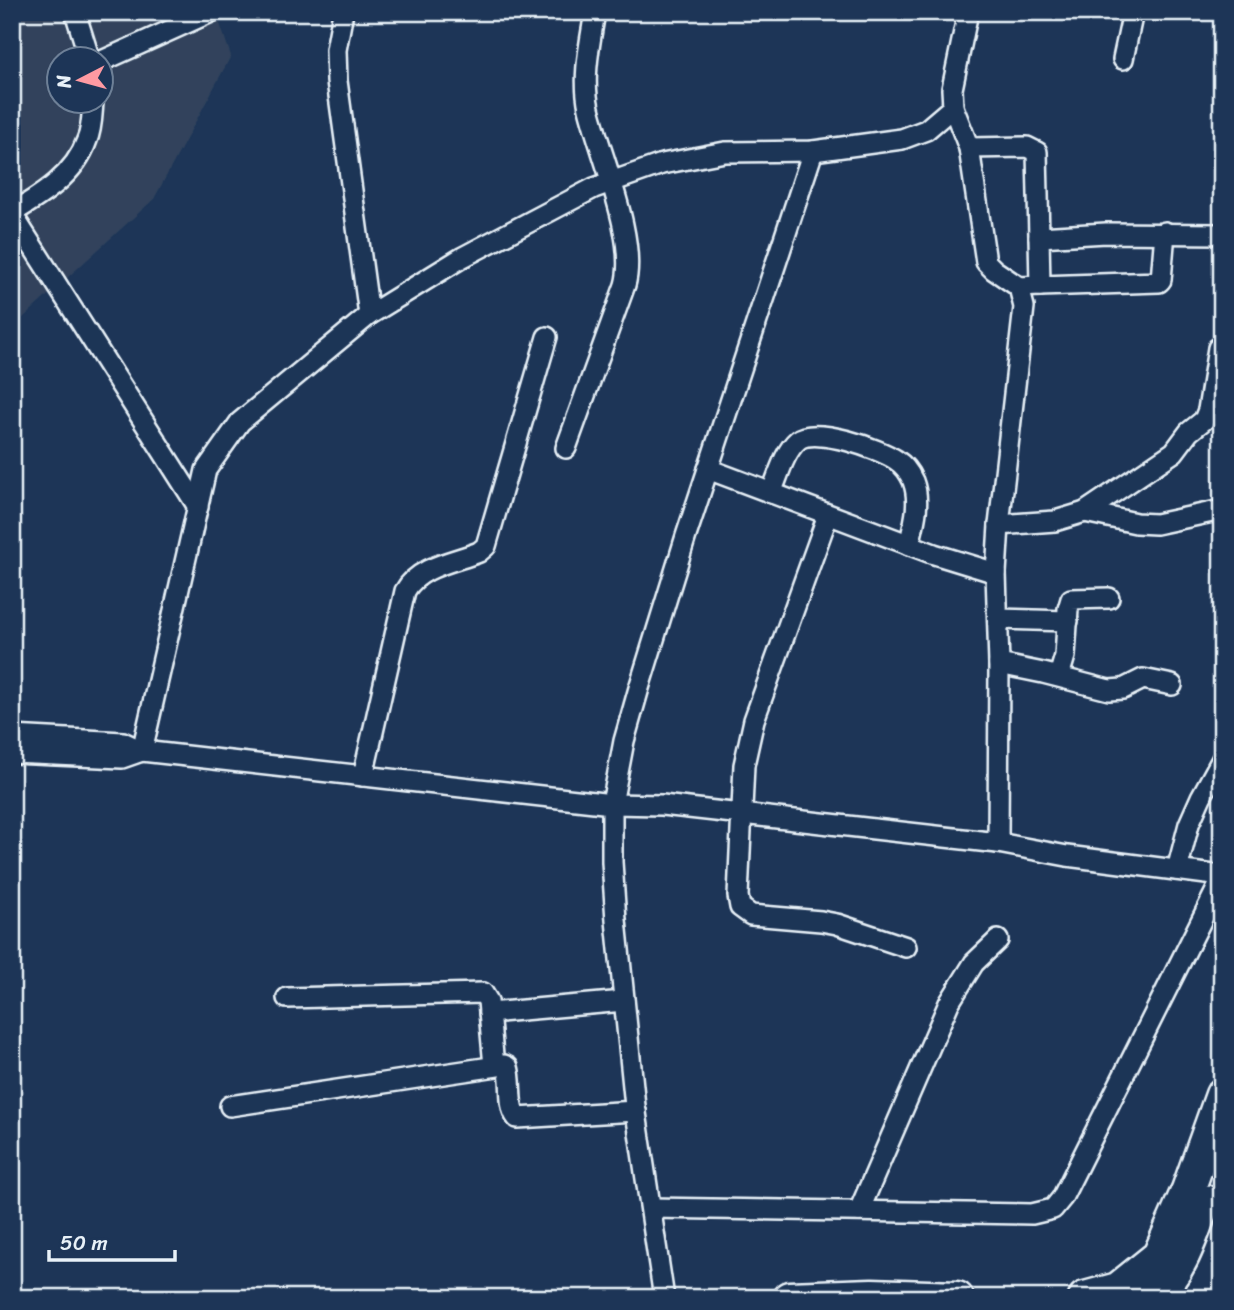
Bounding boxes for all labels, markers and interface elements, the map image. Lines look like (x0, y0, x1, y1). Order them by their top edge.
north arrow (46, 46, 116, 116)
text: N (46, 73, 81, 91)
scale bar (49, 1219, 175, 1263)
text: 50 m (60, 1224, 108, 1262)

